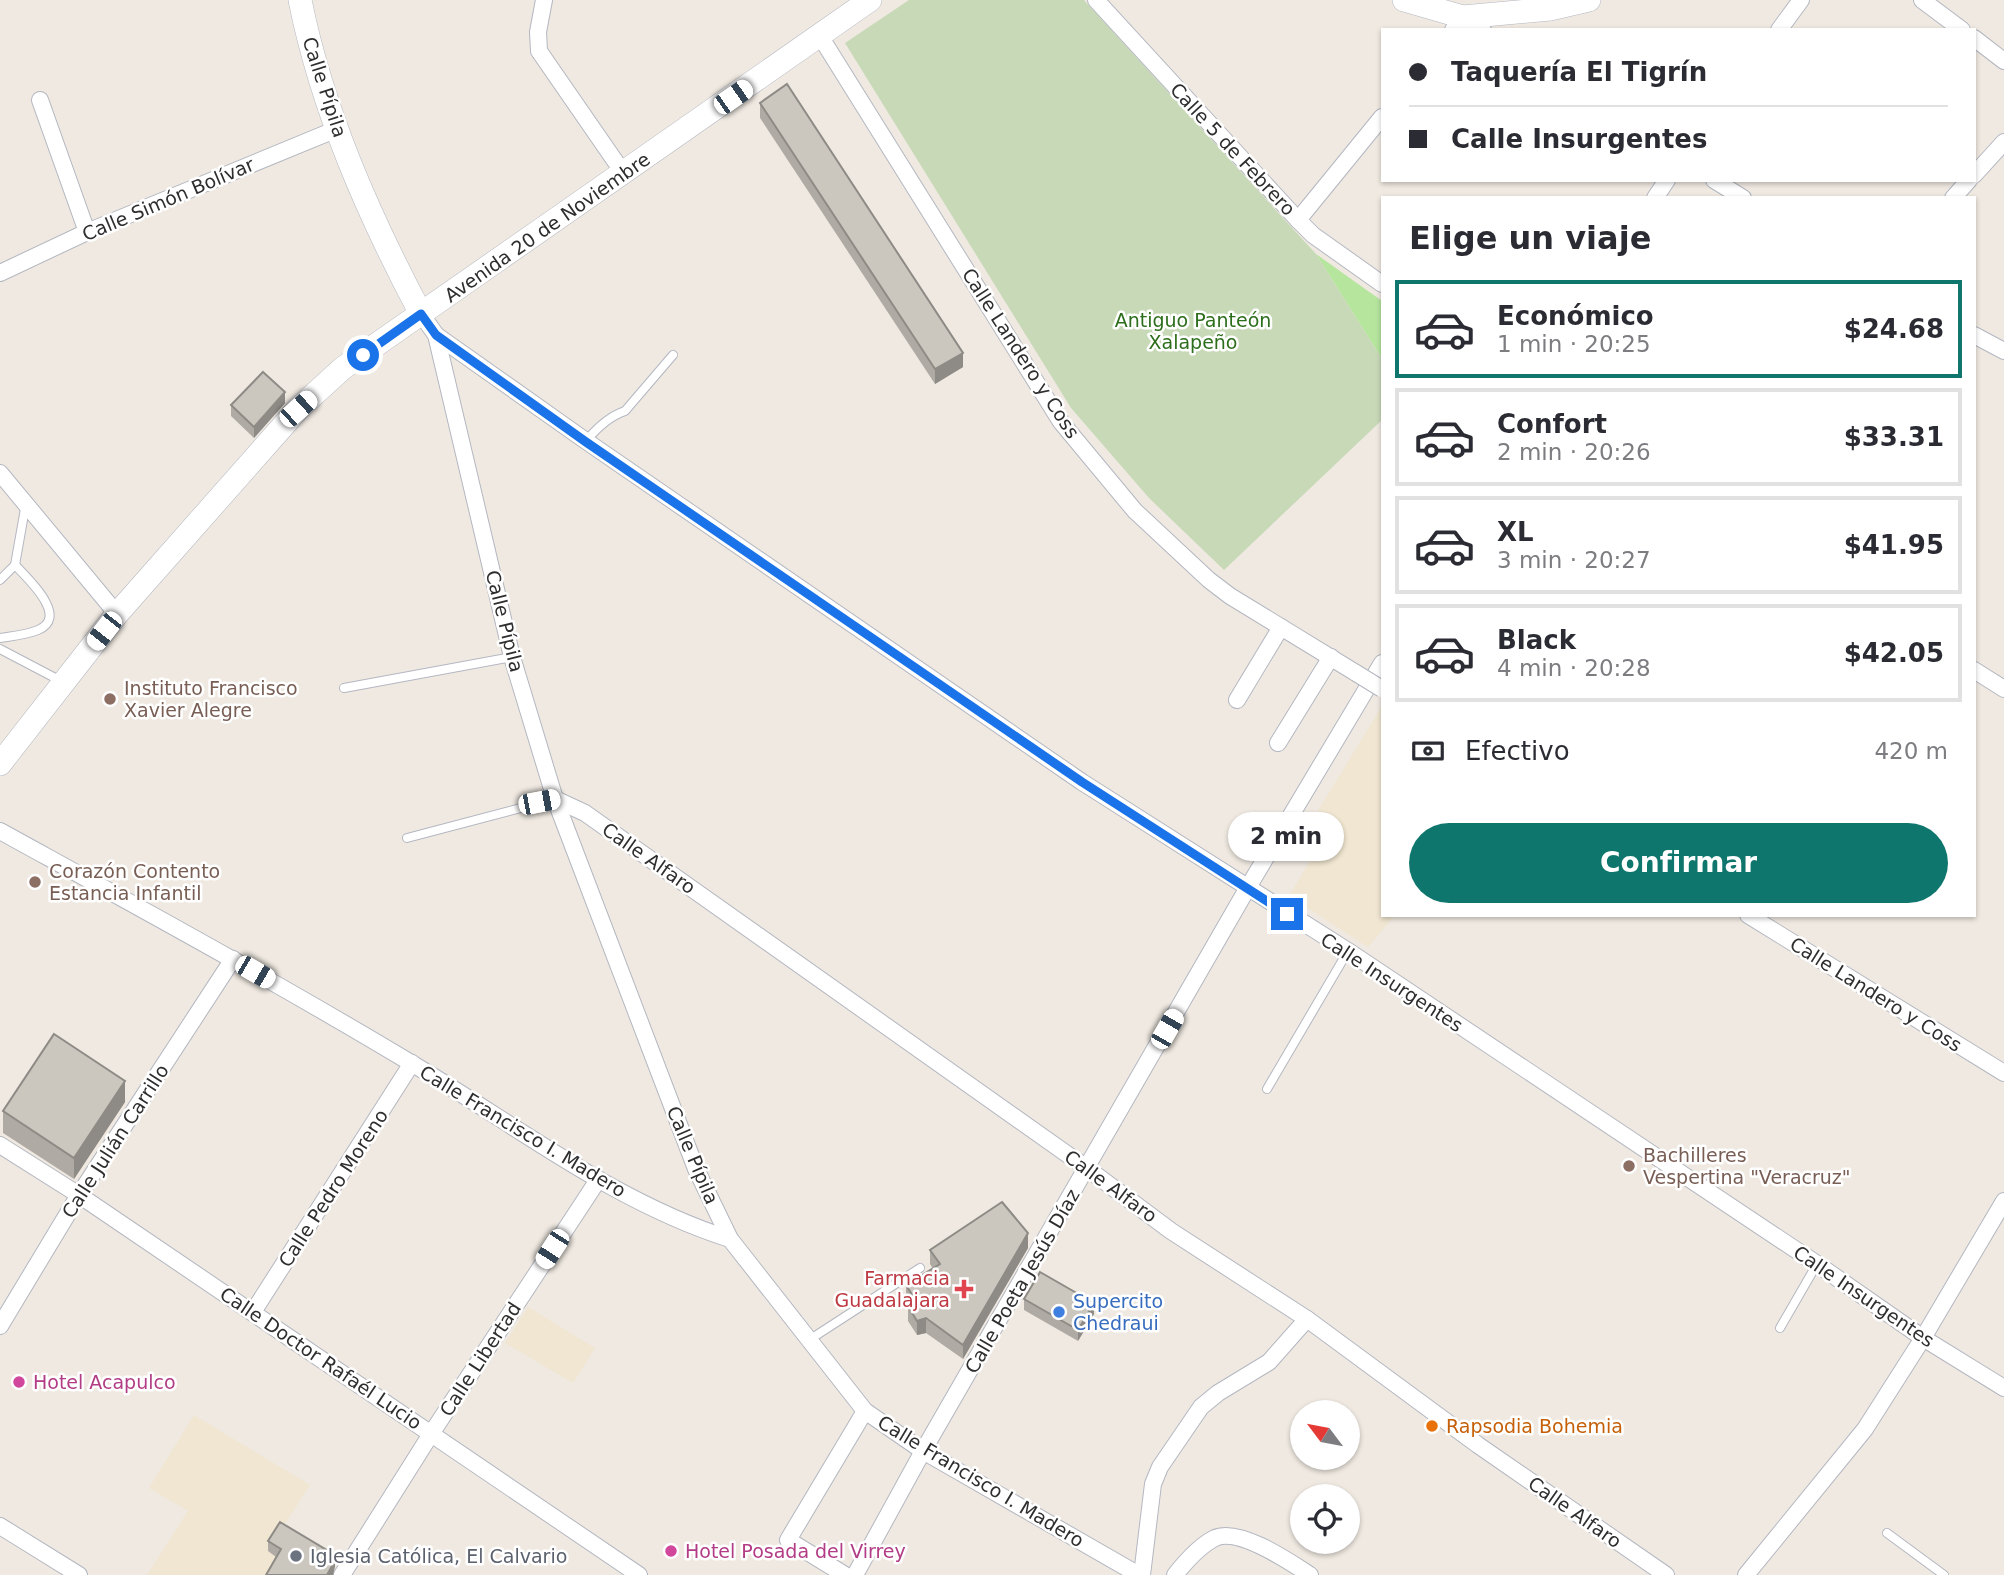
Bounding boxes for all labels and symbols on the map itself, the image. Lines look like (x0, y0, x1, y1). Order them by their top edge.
street label: Calle Pípila (298, 34, 352, 140)
car (710, 76, 757, 118)
street label: Calle 5 de Febrero (1166, 78, 1300, 220)
street label: Avenida 20 de Noviembre (440, 148, 654, 306)
street label: Calle Simón Bolívar (79, 153, 257, 245)
street label: Calle Landero y Coss (958, 264, 1084, 442)
park label: Antiguo Panteón Xalapeño (1115, 309, 1271, 353)
route start (347, 339, 379, 371)
car (276, 387, 321, 431)
street label: Calle Pípila (482, 568, 528, 674)
car (83, 608, 126, 654)
place label: Instituto Francisco Xavier Alegre (124, 677, 298, 721)
marker: Instituto Francisco Xavier Alegre (102, 691, 118, 707)
car (517, 788, 562, 816)
callout: 2 min (1229, 813, 1345, 862)
street label: Calle Alfaro (598, 818, 700, 898)
place label: Corazón Contento Estancia Infantil (49, 860, 220, 904)
marker: Corazón Contento Estancia Infantil (27, 874, 43, 890)
route end (1271, 898, 1303, 930)
street label: Calle Insurgentes (1317, 928, 1467, 1036)
street label: Calle Landero y Coss (1786, 932, 1966, 1056)
car (232, 952, 279, 992)
car (1148, 1006, 1187, 1052)
street label: Calle Julián Carrillo (57, 1060, 173, 1222)
street label: Calle Francisco I. Madero (416, 1061, 630, 1201)
street label: Calle Pípila (663, 1103, 723, 1207)
street label: Calle Pedro Moreno (274, 1105, 392, 1271)
place label: Bachilleres Vespertina "Veracruz" (1643, 1144, 1851, 1188)
street label: Calle Alfaro (1061, 1145, 1161, 1227)
marker: Bachilleres Vespertina "Veracruz" (1621, 1158, 1637, 1174)
street label: Calle Poeta Jesús Díaz (960, 1185, 1084, 1377)
car (532, 1226, 573, 1272)
street label: Calle Insurgentes (1789, 1241, 1939, 1351)
place label: Farmacia Guadalajara (835, 1267, 950, 1311)
marker: Farmacia Guadalajara (956, 1281, 972, 1297)
street label: Calle Doctor Rafaél Lucio (216, 1282, 426, 1434)
place label: Supercito Chedraui (1073, 1290, 1163, 1334)
street label: Calle Libertad (435, 1298, 525, 1420)
marker: Supercito Chedraui (1051, 1304, 1067, 1320)
place label: Hotel Acapulco (33, 1371, 176, 1393)
marker: Hotel Acapulco (11, 1374, 27, 1390)
north arrow (1290, 1400, 1360, 1470)
street label: Calle Francisco I. Madero (874, 1411, 1088, 1551)
place label: Rapsodia Bohemia (1446, 1415, 1623, 1437)
marker: Rapsodia Bohemia (1424, 1418, 1440, 1434)
street label: Calle Alfaro (1524, 1472, 1626, 1552)
place label: Hotel Posada del Virrey (685, 1540, 906, 1562)
marker: Hotel Posada del Virrey (663, 1543, 679, 1559)
place label: Iglesia Católica, El Calvario (310, 1545, 567, 1567)
marker: Iglesia Católica, El Calvario (288, 1548, 304, 1564)

